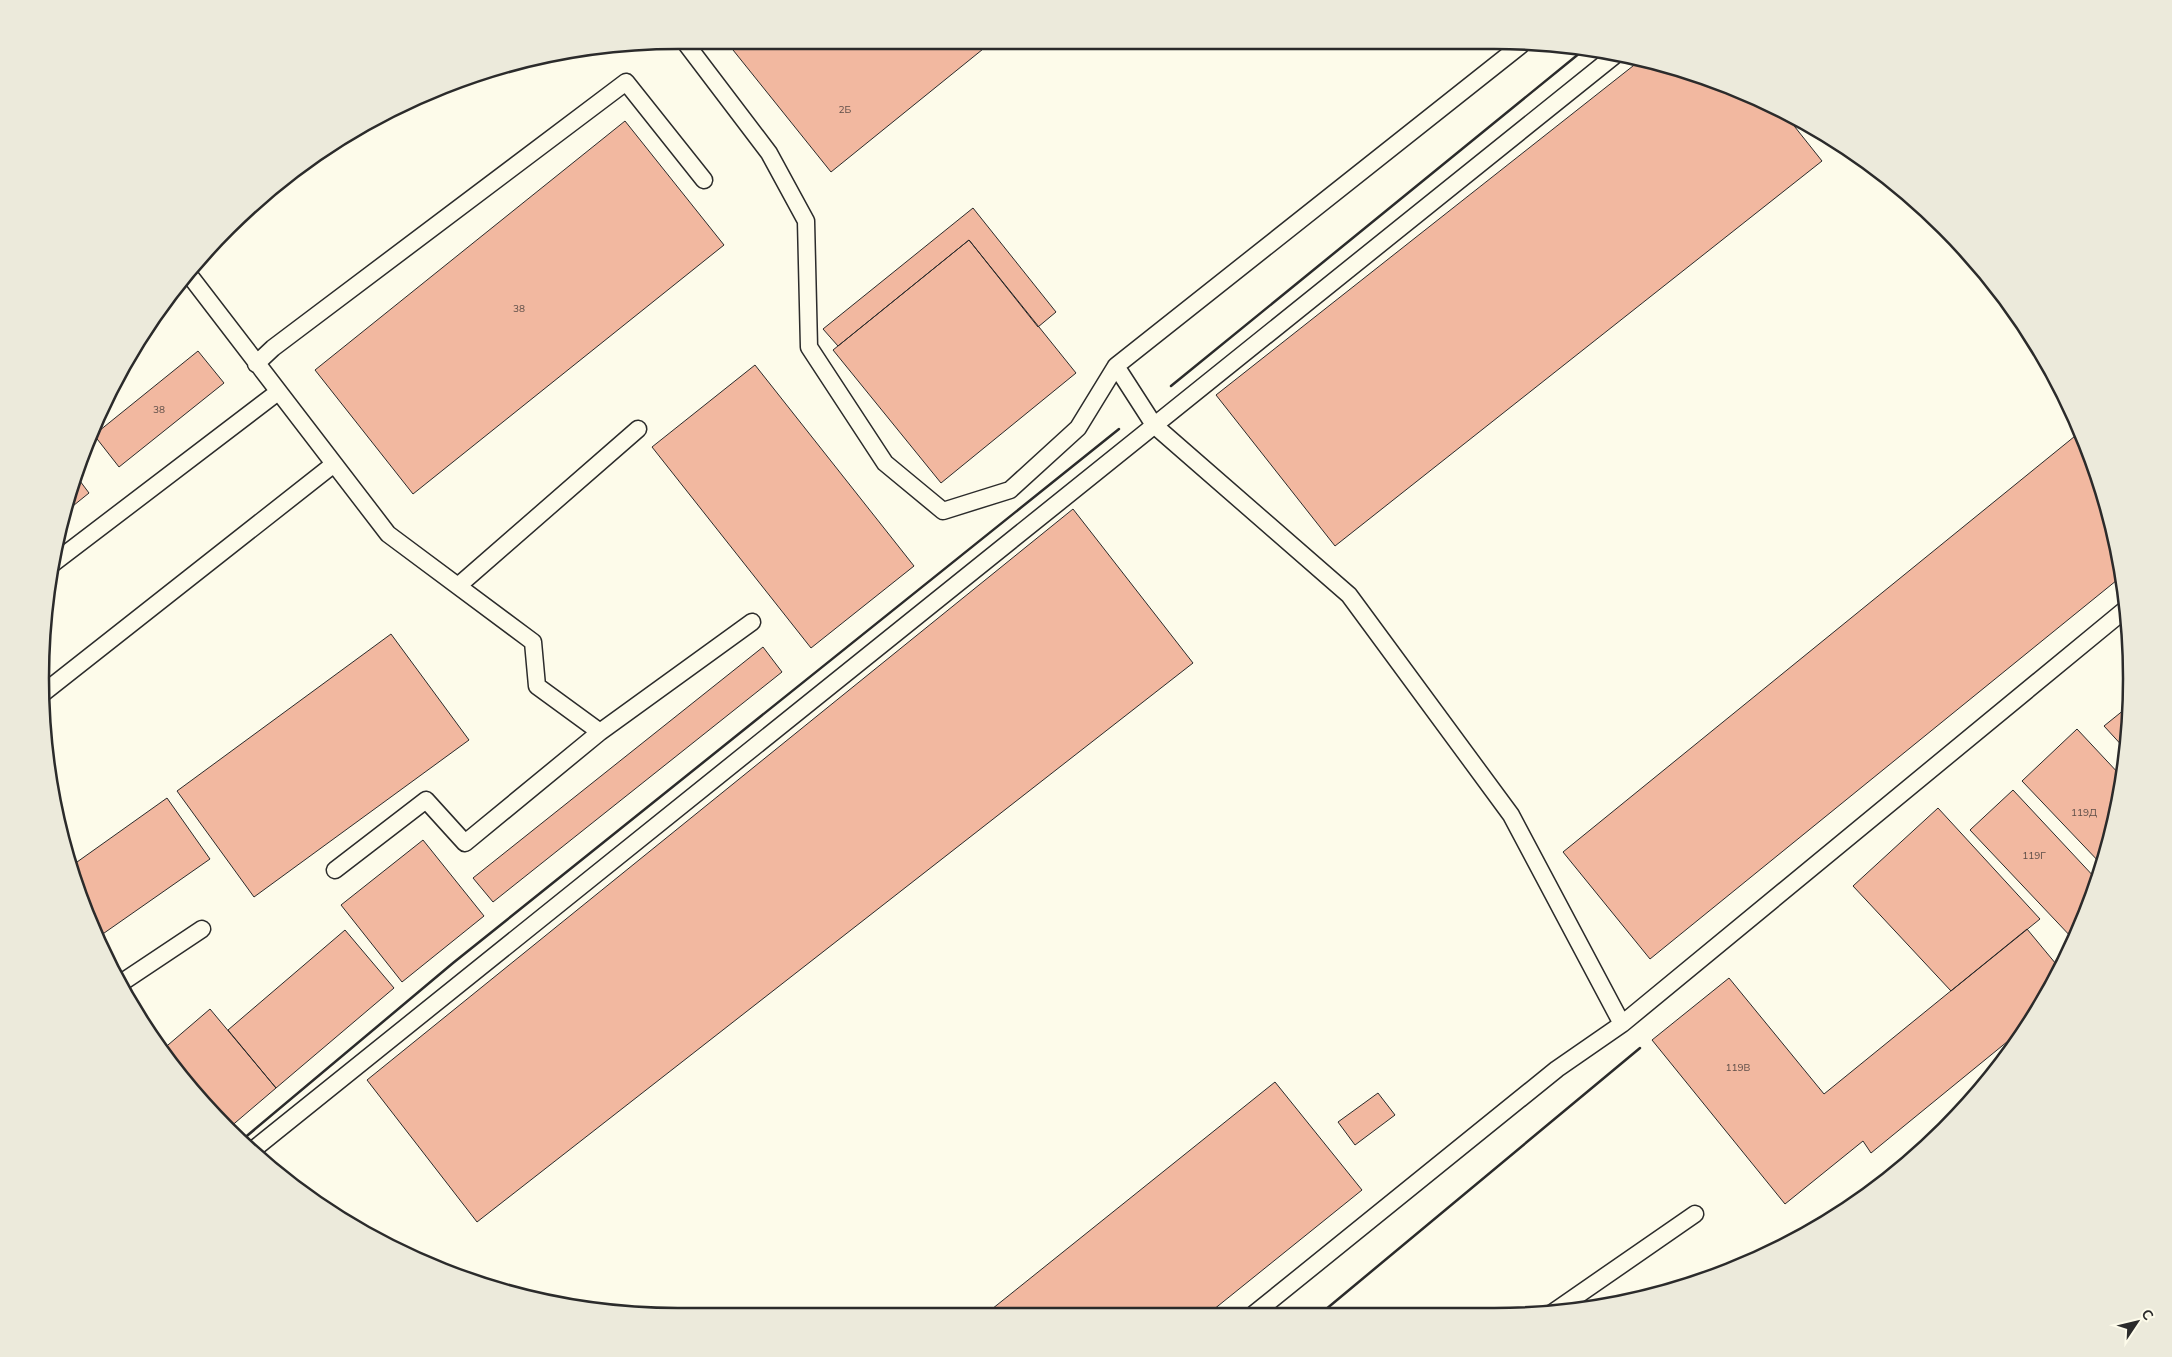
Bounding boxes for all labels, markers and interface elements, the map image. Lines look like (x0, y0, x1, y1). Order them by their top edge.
house number: 2Б (839, 103, 852, 116)
house number: 38 (513, 302, 525, 315)
house number: 38 (153, 403, 165, 416)
house number: 119Д (2071, 806, 2097, 819)
house number: 119Г (2022, 849, 2046, 862)
house number: 119В (1726, 1061, 1751, 1074)
north arrow (2112, 1297, 2162, 1347)
text: С (2138, 1305, 2158, 1324)

